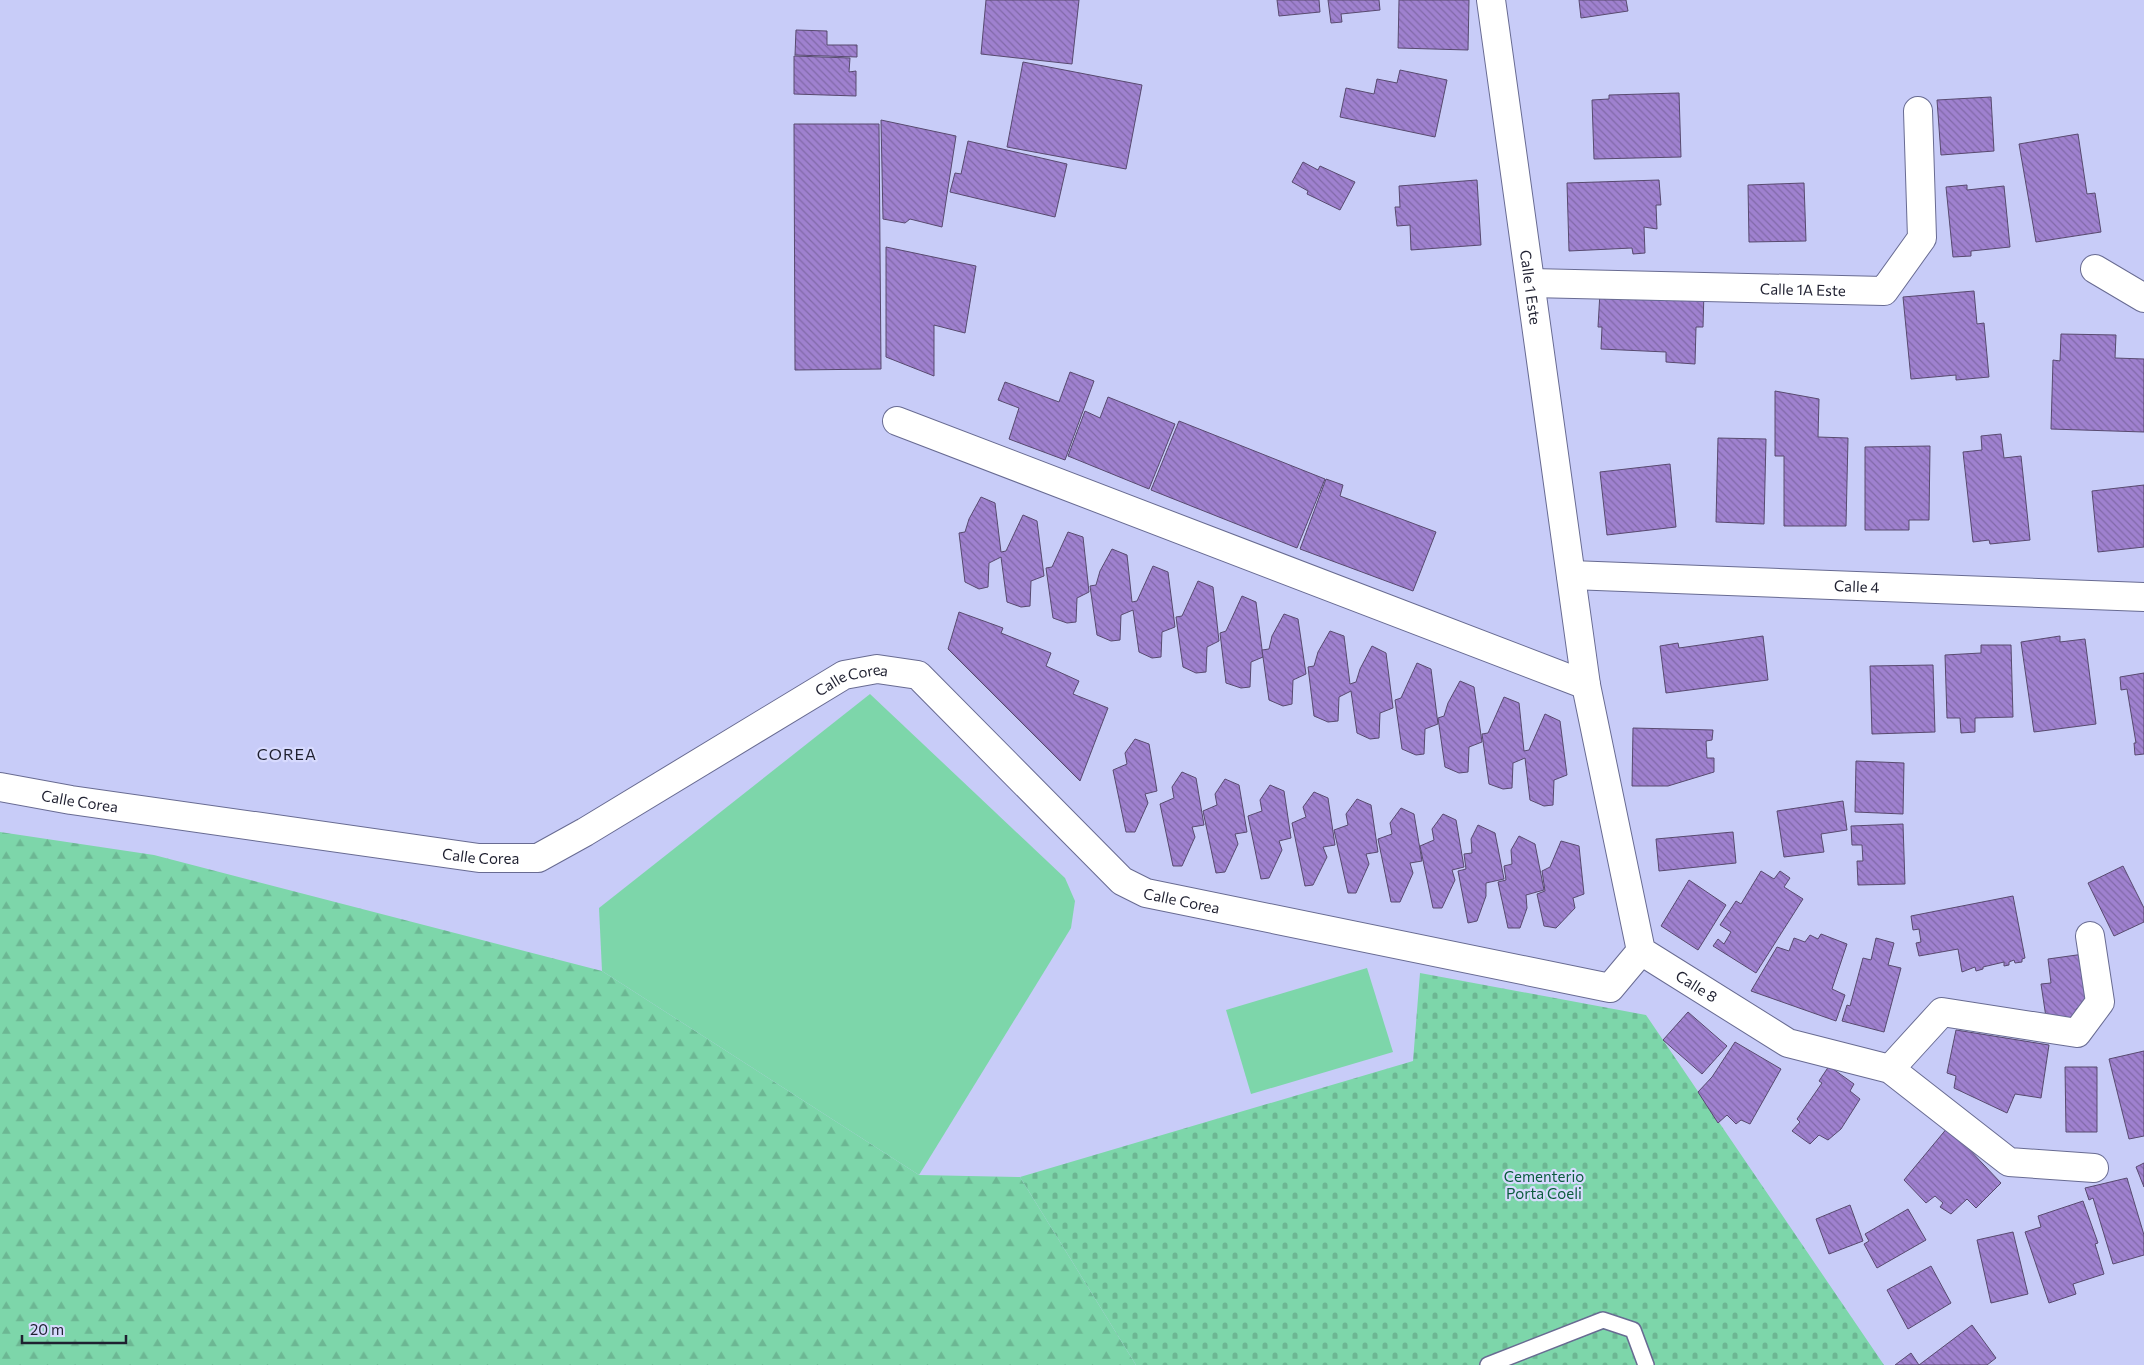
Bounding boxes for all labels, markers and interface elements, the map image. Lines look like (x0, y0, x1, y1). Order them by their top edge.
street label: Calle 1 Este (1517, 249, 1545, 326)
street label: Calle 1A Este (1760, 279, 1846, 299)
street label: Calle 4 (1834, 576, 1880, 596)
street label: Calle Corea (812, 660, 889, 700)
district label: COREA (257, 744, 317, 763)
street label: Calle Corea (40, 786, 119, 816)
street label: Calle Corea (441, 844, 519, 867)
street label: Calle Corea (1142, 884, 1221, 917)
street label: Calle 8 (1673, 966, 1721, 1006)
park label: Cementerio Porta Coeli (1504, 1167, 1584, 1202)
scale bar (22, 1312, 126, 1344)
text: 20 m (30, 1320, 64, 1338)

